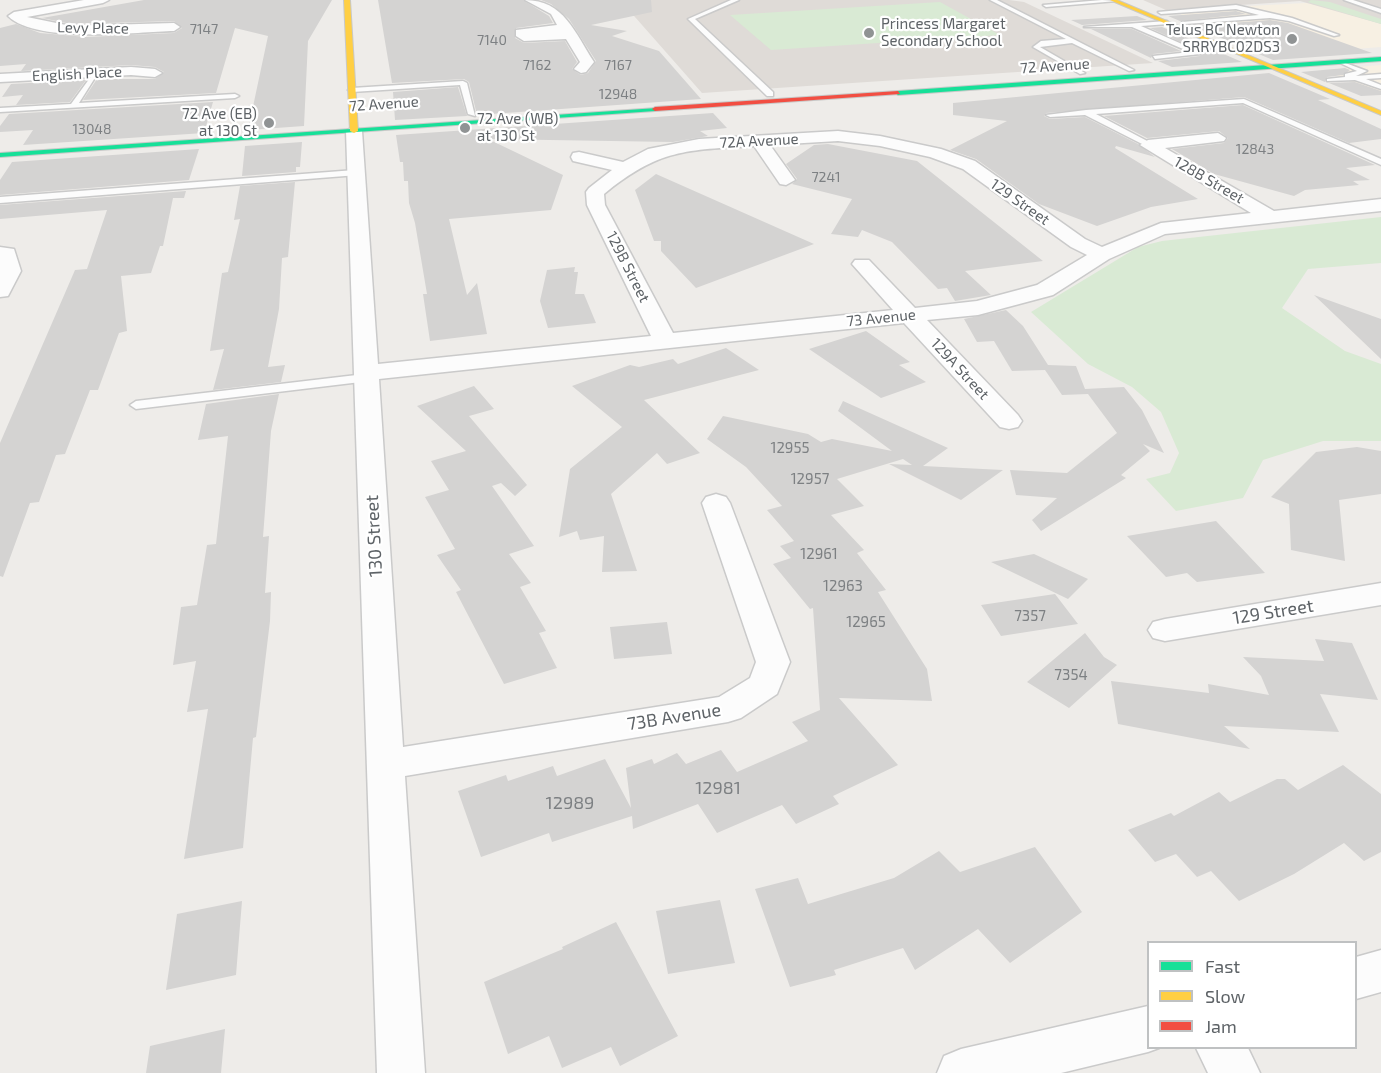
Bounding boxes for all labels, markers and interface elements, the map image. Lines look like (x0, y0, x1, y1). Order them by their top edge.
place label: Princess Margaret Secondary School (881, 15, 1006, 50)
street label: Levy Place (57, 18, 129, 38)
house number: 7147 (190, 21, 218, 37)
place label: Telus BC Newton SRRYBC02DS3 (1166, 21, 1280, 56)
marker: Princess Margaret Secondary School (862, 26, 876, 40)
house number: 7140 (477, 32, 507, 48)
marker: Telus BC Newton SRRYBC02DS3 (1285, 32, 1299, 46)
street label: 72 Avenue (1020, 55, 1090, 77)
house number: 7162 (523, 57, 551, 73)
house number: 7167 (604, 57, 632, 73)
street label: English Place (32, 63, 122, 85)
house number: 12948 (599, 86, 637, 102)
street label: 72 Avenue (349, 93, 419, 115)
place label: 72 Ave (EB) at 130 St (182, 105, 257, 140)
place label: 72 Ave (WB) at 130 St (477, 110, 558, 145)
marker: 72 Ave (EB) at 130 St (262, 116, 276, 130)
house number: 13048 (73, 121, 111, 137)
marker: 72 Ave (WB) at 130 St (458, 121, 472, 135)
street label: 72A Avenue (719, 130, 799, 152)
house number: 12843 (1236, 141, 1274, 157)
street label: 128B Street (1171, 153, 1247, 207)
house number: 7241 (811, 169, 841, 185)
street label: 129 Street (987, 175, 1053, 229)
street label: 129B Street (602, 228, 654, 306)
street label: 73 Avenue (845, 305, 917, 331)
street label: 129A Street (927, 335, 993, 403)
house number: 12955 (770, 439, 810, 457)
house number: 12957 (791, 470, 829, 488)
street label: 130 Street (361, 494, 387, 578)
house number: 12961 (800, 545, 838, 563)
house number: 12963 (823, 577, 863, 595)
street label: 129 Street (1231, 595, 1315, 629)
house number: 7357 (1014, 607, 1046, 625)
house number: 12965 (846, 613, 886, 631)
house number: 7354 (1054, 666, 1088, 684)
street label: 73B Avenue (626, 699, 722, 735)
house number: 12981 (695, 777, 741, 799)
house number: 12989 (546, 792, 594, 814)
legend (1147, 941, 1357, 1049)
text: Fast (1205, 955, 1240, 977)
text: Slow (1205, 985, 1245, 1007)
text: Jam (1205, 1015, 1237, 1037)

